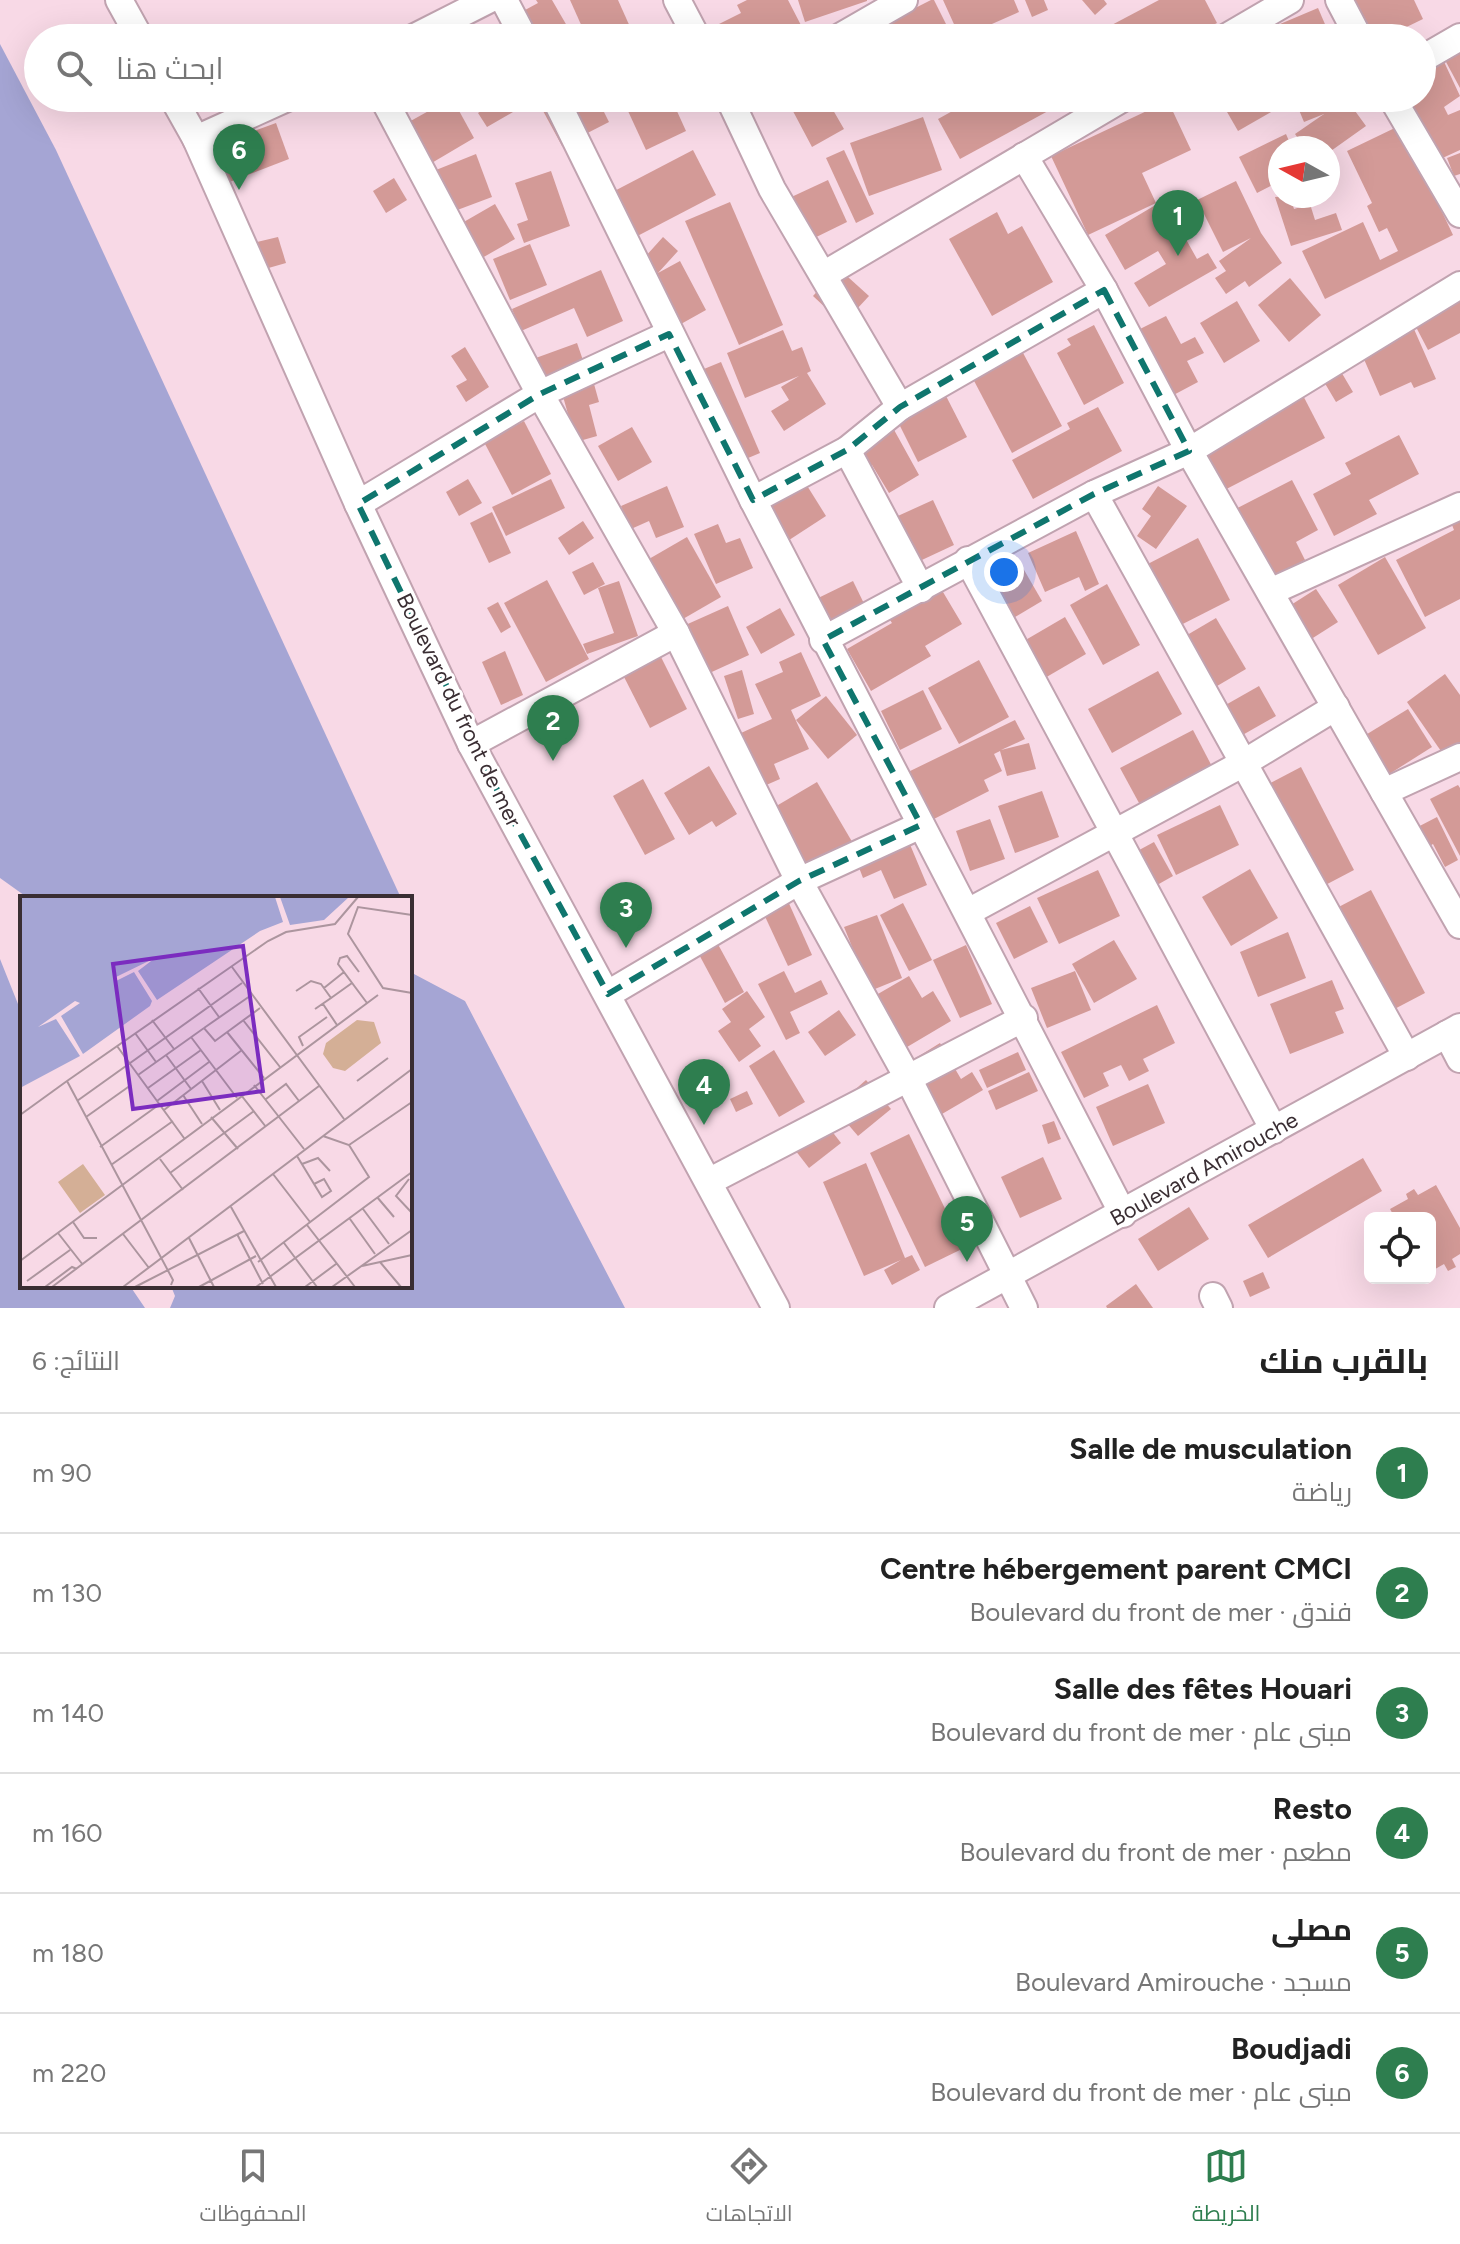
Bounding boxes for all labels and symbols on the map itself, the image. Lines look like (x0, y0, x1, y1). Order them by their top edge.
pin: 6 (213, 124, 265, 190)
north arrow (1268, 136, 1340, 208)
pin: 1 (1152, 190, 1204, 256)
your location (984, 552, 1024, 592)
street label: Boulevard du front de mer (391, 589, 528, 832)
pin: 2 (527, 695, 579, 761)
pin: 3 (600, 882, 652, 948)
inset map (20, 896, 412, 1288)
pin: 4 (678, 1059, 730, 1125)
street label: Boulevard Amirouche (1105, 1106, 1303, 1232)
pin: 5 (941, 1196, 993, 1262)

